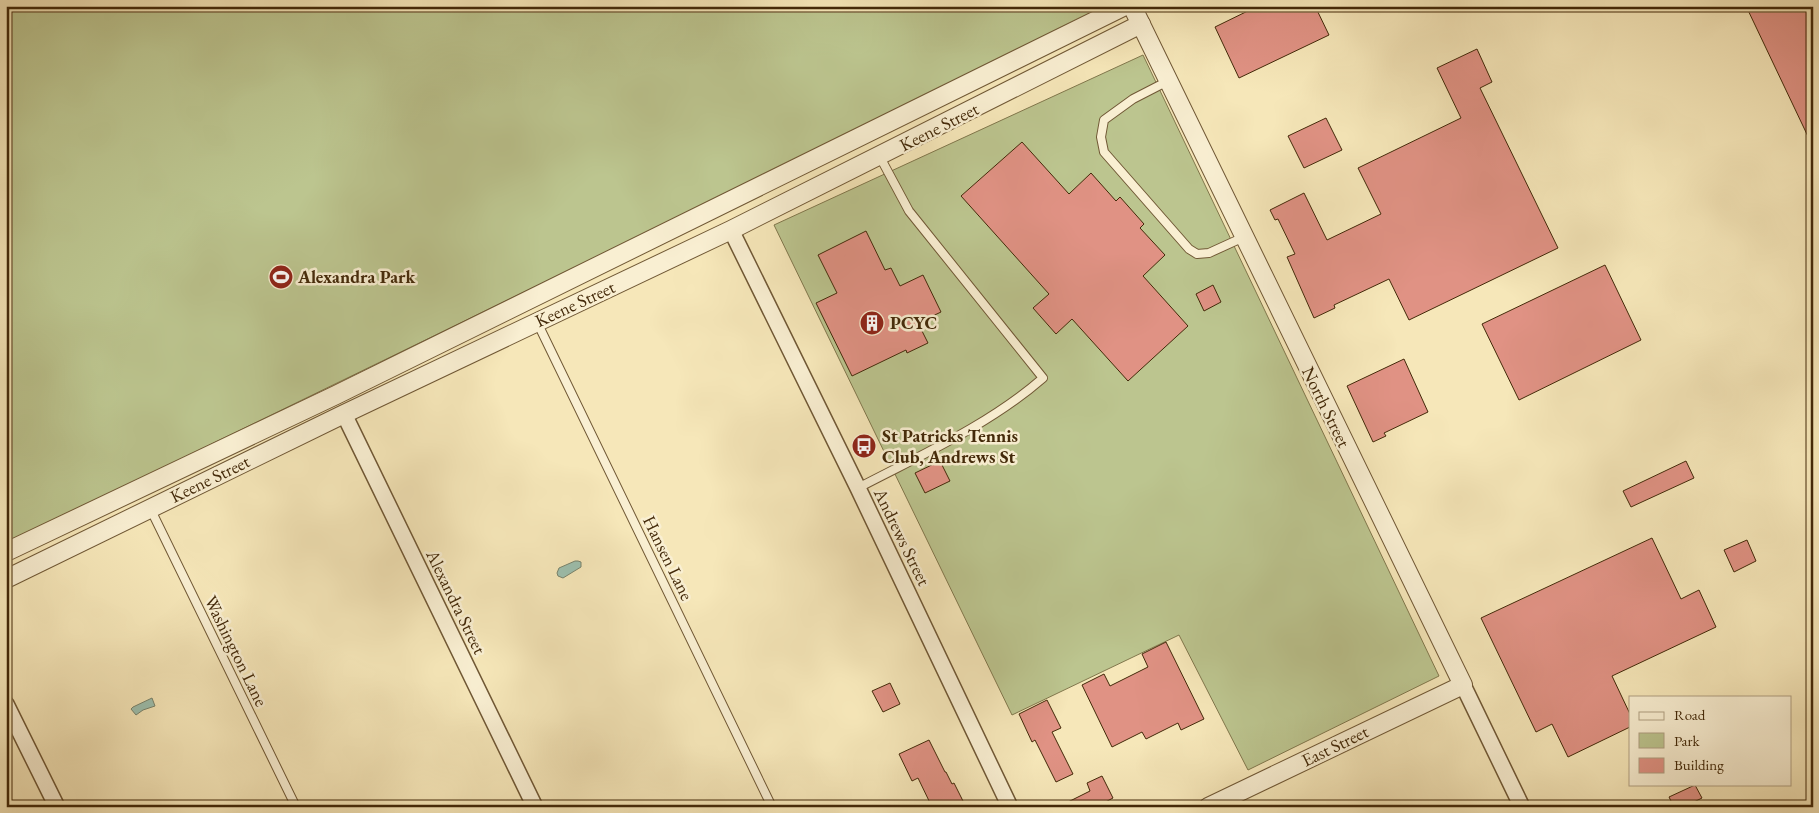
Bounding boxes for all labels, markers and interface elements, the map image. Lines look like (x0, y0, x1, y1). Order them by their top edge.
street label: Keene Street (895, 97, 983, 156)
sports icon: Alexandra Park (268, 264, 294, 290)
place label: Alexandra Park (297, 265, 417, 288)
street label: Keene Street (531, 275, 619, 332)
building icon: PCYC (859, 310, 885, 336)
place label: PCYC (890, 311, 937, 334)
street label: North Street (1297, 363, 1356, 451)
place label: St Patricks Tennis Club, Andrews St (882, 424, 1018, 468)
bus stop icon: St Patricks Tennis Club, Andrews St (851, 433, 877, 459)
street label: Keene Street (166, 449, 254, 508)
street label: Andrews Street (869, 483, 936, 589)
street label: Hansen Lane (638, 512, 699, 604)
street label: Alexandra Street (421, 545, 492, 658)
street label: Washington Lane (200, 592, 273, 710)
legend (1629, 696, 1792, 786)
text: Road (1674, 705, 1706, 724)
street label: East Street (1298, 719, 1372, 772)
text: Park (1674, 731, 1701, 750)
text: Building (1674, 755, 1724, 774)

